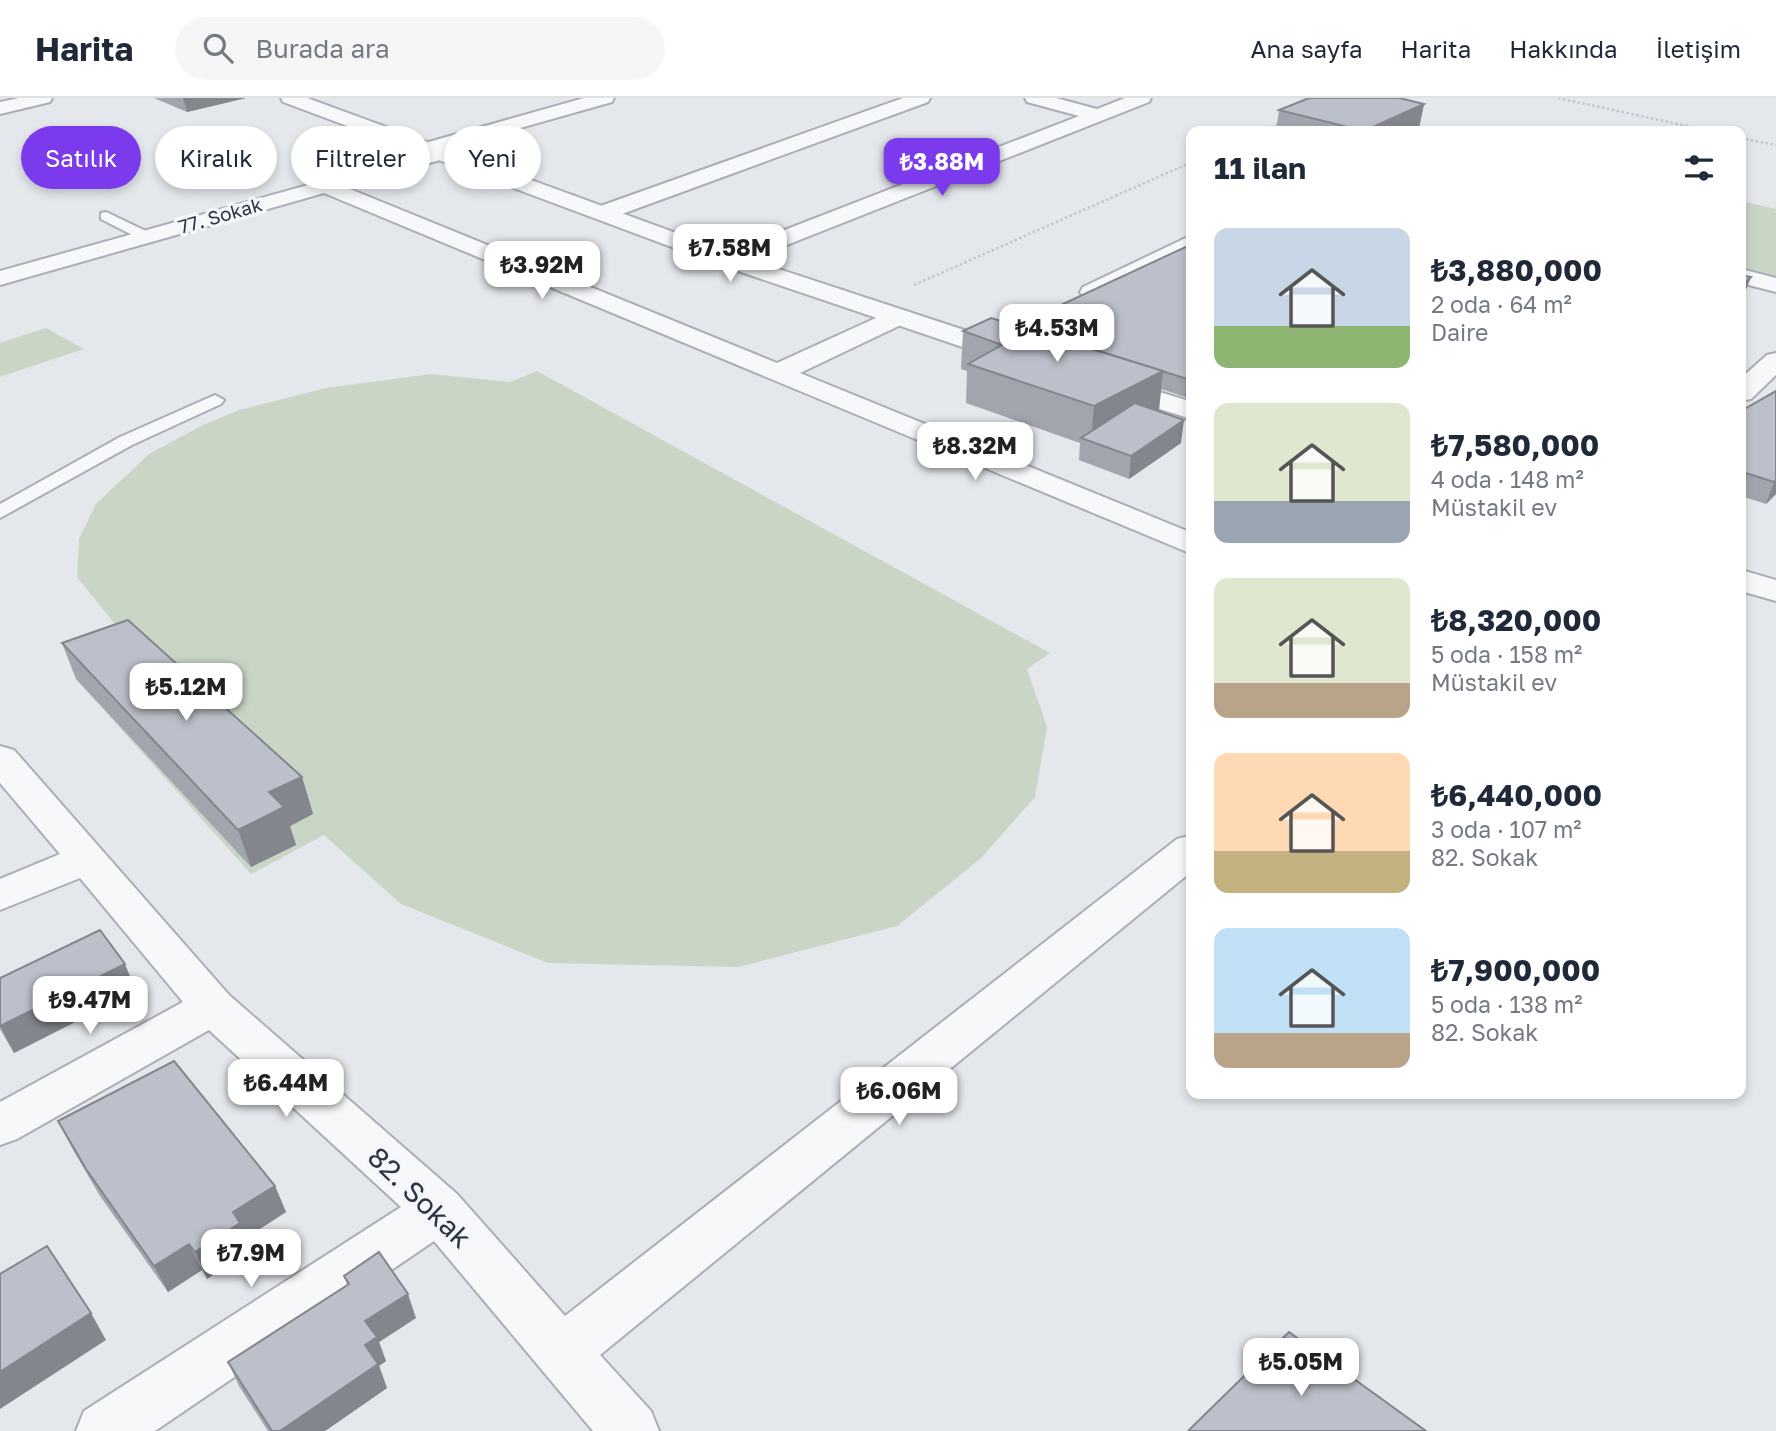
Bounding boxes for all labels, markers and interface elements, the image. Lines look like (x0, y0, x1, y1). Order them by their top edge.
search box (175, 17, 665, 80)
text: Harita (35, 29, 133, 68)
icon: search (199, 29, 237, 67)
text: Burada ara (255, 33, 390, 64)
text: Ana sayfa (1251, 34, 1362, 63)
text: Harita (1400, 34, 1471, 63)
text: Hakkında (1509, 34, 1618, 63)
text: İletişim (1656, 34, 1741, 63)
chip: Satılık (21, 126, 141, 189)
chip: Kiralık (155, 126, 277, 189)
chip: Filtreler (291, 126, 430, 189)
chip: Yeni (444, 126, 541, 189)
pin: ₺3.88M (885, 139, 999, 198)
text: ₺3.88M (900, 147, 984, 175)
icon: filters (1680, 149, 1718, 187)
text: 11 ilan (1214, 150, 1306, 186)
street label: 77. Sokak (175, 192, 265, 238)
pin: ₺7.58M (673, 225, 787, 284)
text: ₺7.58M (689, 233, 771, 261)
pin: ₺3.92M (485, 242, 599, 301)
text: ₺3.92M (500, 250, 584, 278)
text: ₺3,880,000 (1431, 252, 1602, 288)
icon: home (1270, 256, 1354, 340)
text: 2 oda · 64 m² (1431, 290, 1572, 318)
pin: ₺4.53M (1000, 304, 1114, 364)
text: ₺4.53M (1015, 313, 1099, 341)
text: Daire (1431, 318, 1488, 346)
pin: ₺8.32M (918, 422, 1032, 482)
text: ₺7,580,000 (1431, 427, 1599, 463)
text: ₺8.32M (933, 431, 1017, 459)
icon: home (1270, 431, 1354, 515)
text: 4 oda · 148 m² (1431, 465, 1584, 493)
text: Müstakil ev (1431, 493, 1557, 521)
text: ₺8,320,000 (1431, 602, 1601, 638)
icon: home (1270, 606, 1354, 690)
text: 5 oda · 158 m² (1431, 640, 1582, 668)
pin: ₺5.12M (129, 664, 243, 723)
text: Müstakil ev (1431, 668, 1557, 696)
text: ₺5.12M (146, 672, 226, 700)
text: ₺6,440,000 (1431, 777, 1602, 813)
icon: home (1270, 781, 1354, 865)
text: 3 oda · 107 m² (1431, 815, 1582, 843)
text: 82. Sokak (1431, 843, 1538, 871)
text: ₺7,900,000 (1431, 952, 1600, 988)
icon: home (1270, 956, 1354, 1040)
pin: ₺9.47M (33, 976, 147, 1036)
text: ₺9.47M (49, 985, 131, 1013)
text: 5 oda · 138 m² (1431, 990, 1582, 1018)
text: 82. Sokak (1431, 1018, 1538, 1046)
pin: ₺6.44M (229, 1060, 343, 1119)
text: ₺6.44M (244, 1068, 328, 1096)
pin: ₺6.06M (842, 1068, 956, 1127)
text: ₺6.06M (856, 1076, 942, 1104)
street label: 82. Sokak (362, 1140, 479, 1254)
pin: ₺7.9M (202, 1230, 300, 1289)
text: ₺7.9M (217, 1238, 285, 1266)
pin: ₺5.05M (1244, 1338, 1358, 1398)
text: ₺5.05M (1259, 1347, 1343, 1375)

